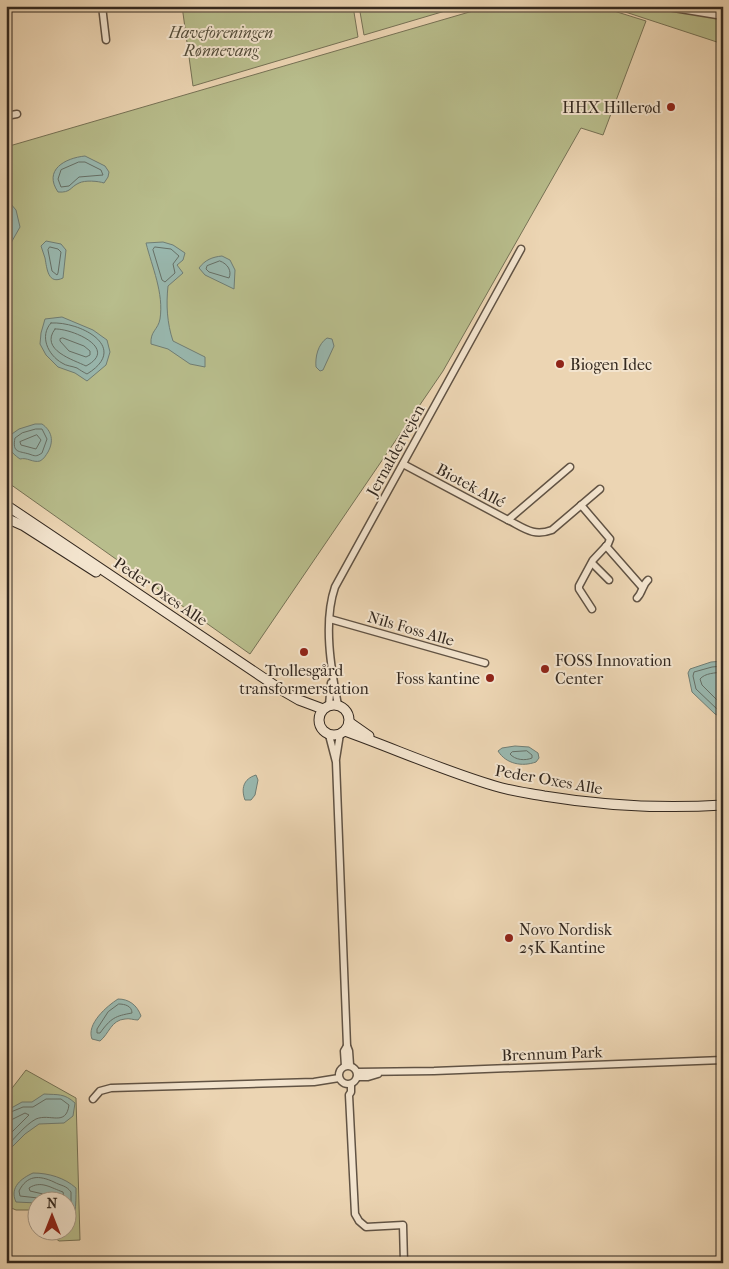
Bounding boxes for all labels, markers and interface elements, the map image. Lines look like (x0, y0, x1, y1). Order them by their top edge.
park label: Haveforeningen Rønnevang (168, 23, 273, 60)
place label: HHX Hillerød (562, 98, 661, 117)
marker: HHX Hillerød (665, 101, 677, 113)
place label: Biogen Idec (570, 355, 652, 374)
marker: Biogen Idec (554, 358, 566, 370)
street label: Jernaldervejen (362, 401, 429, 501)
street label: Biotek Allé (433, 459, 509, 512)
street label: Peder Oxes Alle (110, 553, 211, 630)
street label: Nils Foss Alle (365, 607, 457, 650)
marker: Trollesgård transformerstation (298, 646, 310, 658)
place label: FOSS Innovation Center (555, 651, 672, 688)
place label: Trollesgård transformerstation (239, 661, 369, 698)
marker: FOSS Innovation Center (539, 663, 551, 675)
place label: Foss kantine (396, 669, 480, 688)
marker: Foss kantine (484, 672, 496, 684)
street label: Peder Oxes Alle (494, 761, 604, 798)
place label: Novo Nordisk 25K Kantine (519, 920, 613, 957)
marker: Novo Nordisk 25K Kantine (503, 932, 515, 944)
street label: Brennum Park (501, 1042, 604, 1065)
north arrow (28, 1192, 78, 1242)
text: N (47, 1195, 58, 1212)

